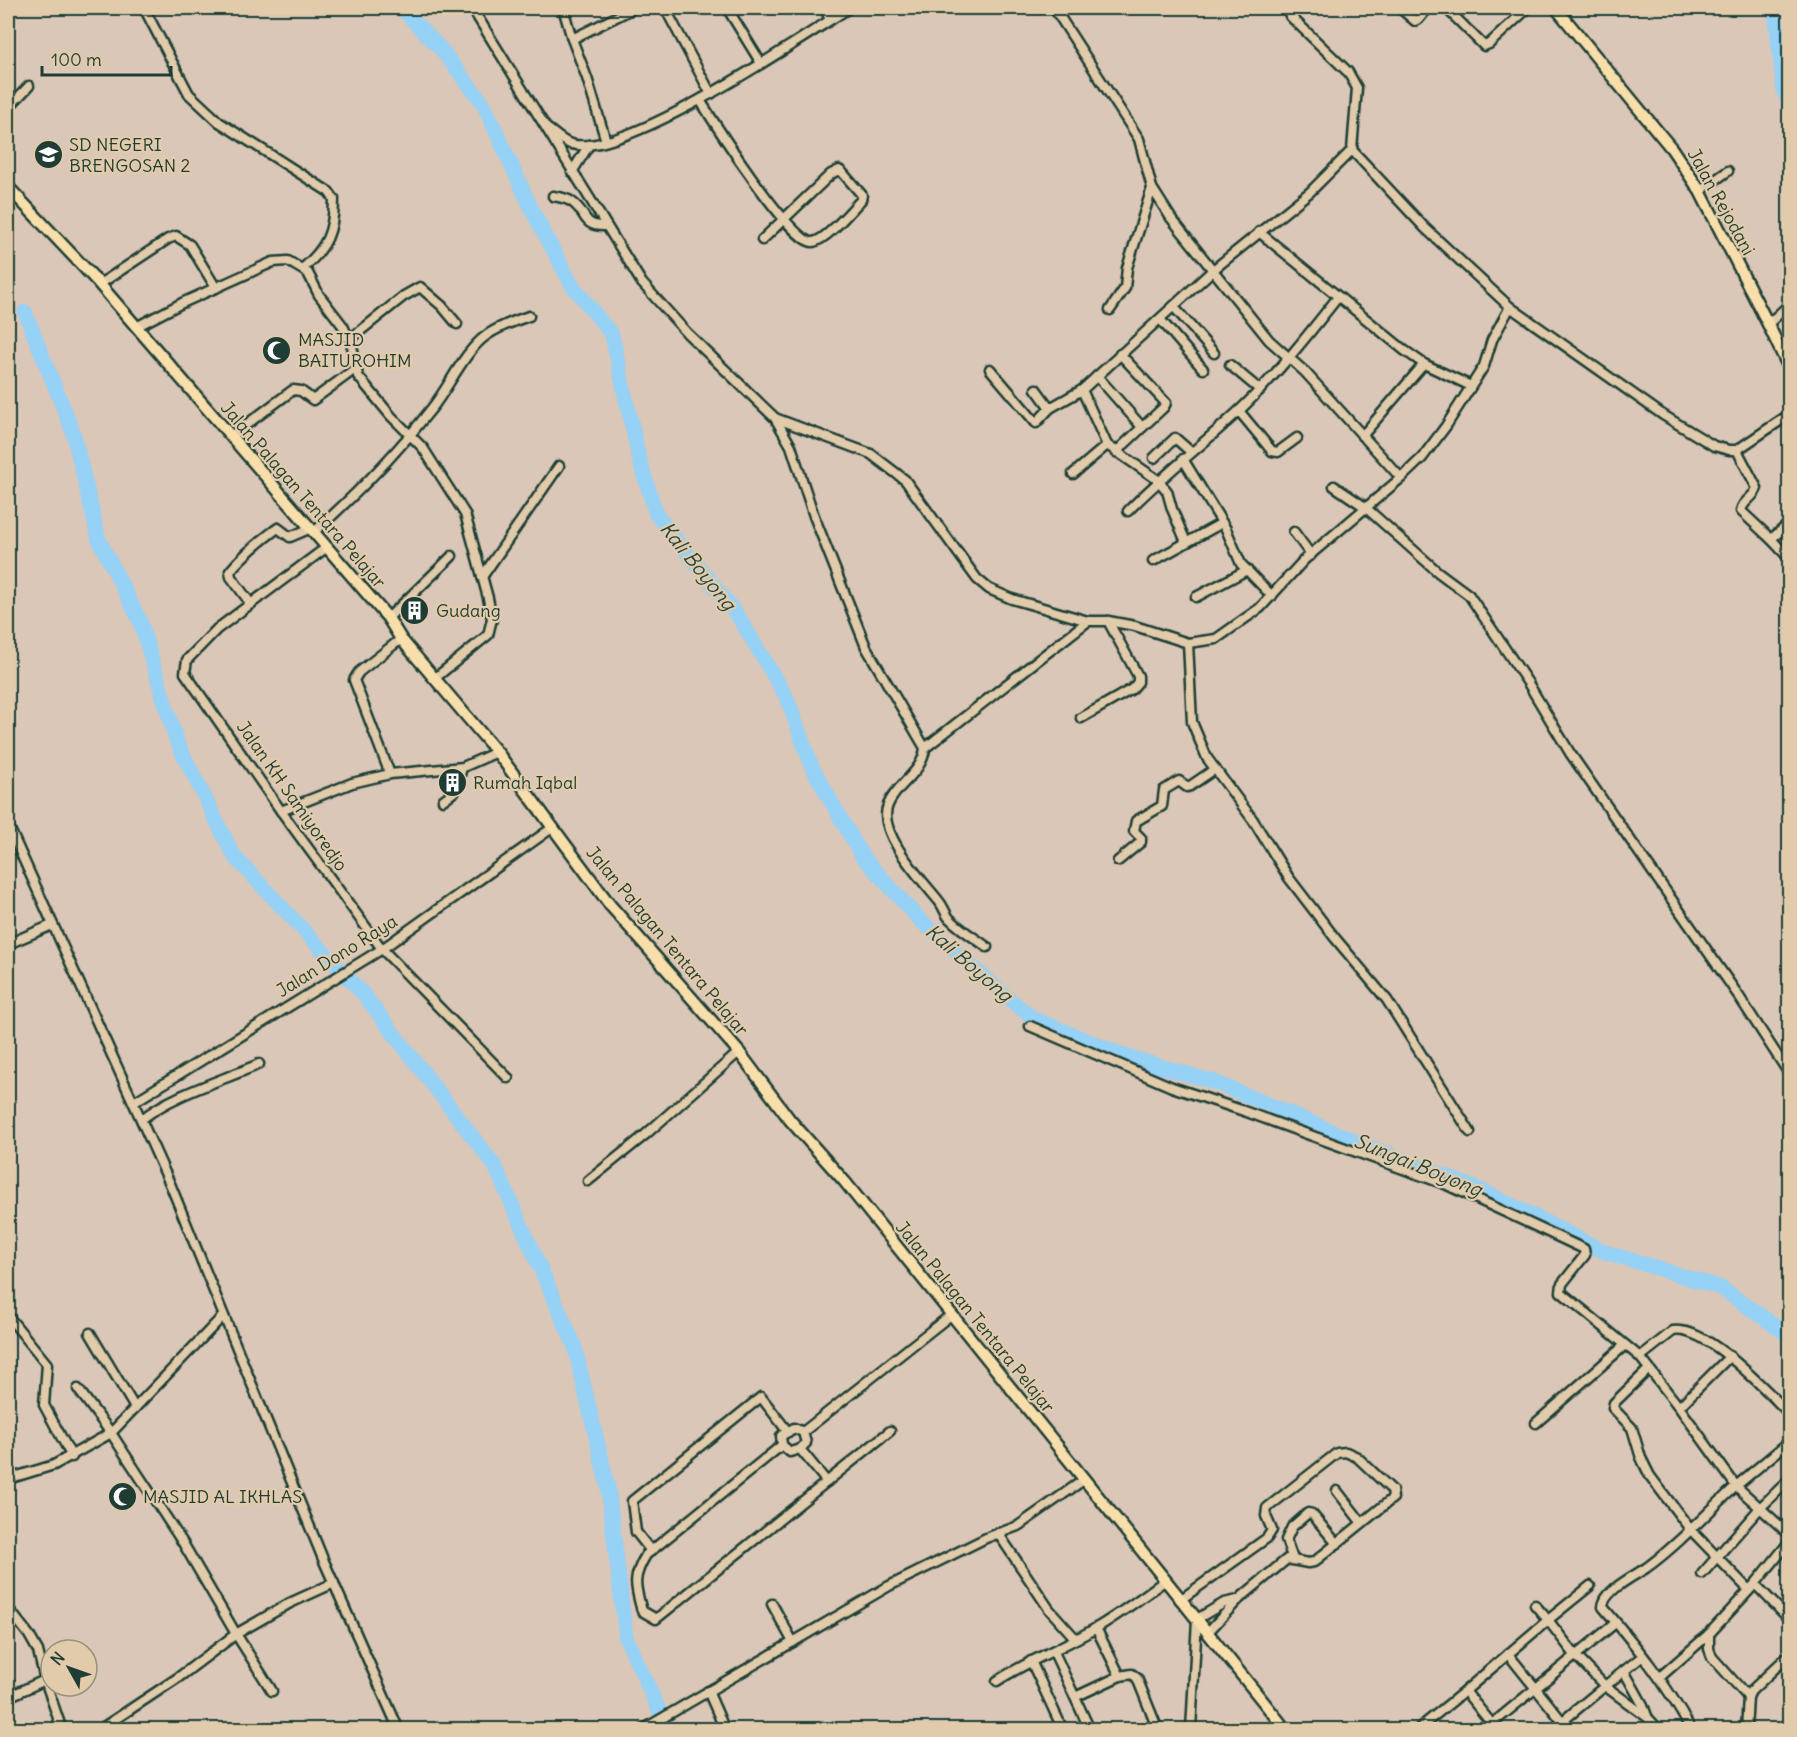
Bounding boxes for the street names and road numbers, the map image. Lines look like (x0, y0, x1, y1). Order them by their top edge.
street label: Jalan Rejodani (1683, 144, 1760, 259)
street label: Jalan Palagan Tentara Pelajar (216, 396, 391, 593)
street label: Jalan KH Samiyoredjo (232, 716, 353, 875)
street label: Jalan Palagan Tentara Pelajar (581, 841, 754, 1041)
street label: Jalan Dono Raya (272, 909, 401, 1002)
street label: Jalan Palagan Tentara Pelajar (891, 1216, 1060, 1418)

